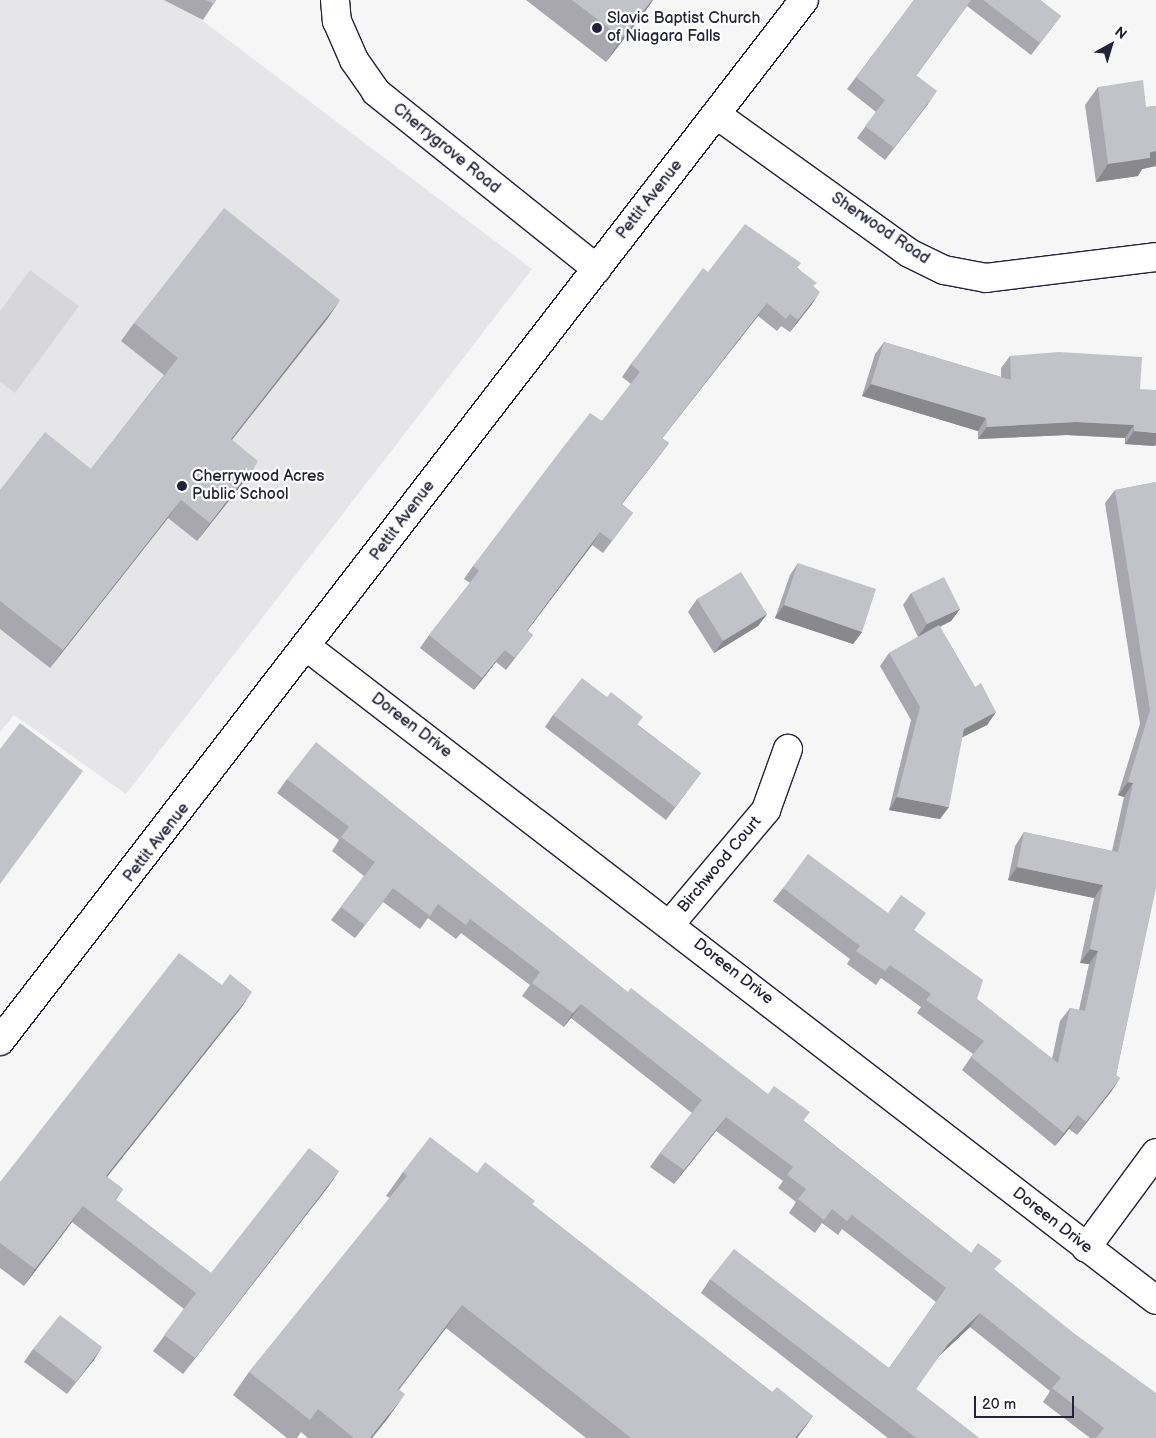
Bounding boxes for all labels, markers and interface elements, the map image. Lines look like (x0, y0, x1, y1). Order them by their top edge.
place label: Slavic Baptist Church of Niagara Falls (607, 9, 760, 47)
north arrow (1086, 20, 1136, 70)
marker: Slavic Baptist Church of Niagara Falls (591, 22, 603, 34)
text: N (1111, 23, 1130, 43)
street label: Cherrygrove Road (388, 100, 504, 198)
street label: Pettit Avenue (613, 156, 687, 244)
street label: Sherwood Road (827, 189, 933, 269)
place label: Cherrywood Acres Public School (192, 467, 324, 505)
street label: Pettit Avenue (367, 477, 439, 565)
marker: Cherrywood Acres Public School (176, 480, 188, 492)
street label: Doreen Drive (367, 689, 455, 763)
street label: Pettit Avenue (120, 799, 194, 887)
street label: Birchwood Court (674, 813, 766, 917)
street label: Doreen Drive (689, 935, 777, 1009)
street label: Doreen Drive (1008, 1184, 1096, 1258)
scale bar (976, 1386, 1076, 1418)
text: 20 m (982, 1395, 1016, 1414)

